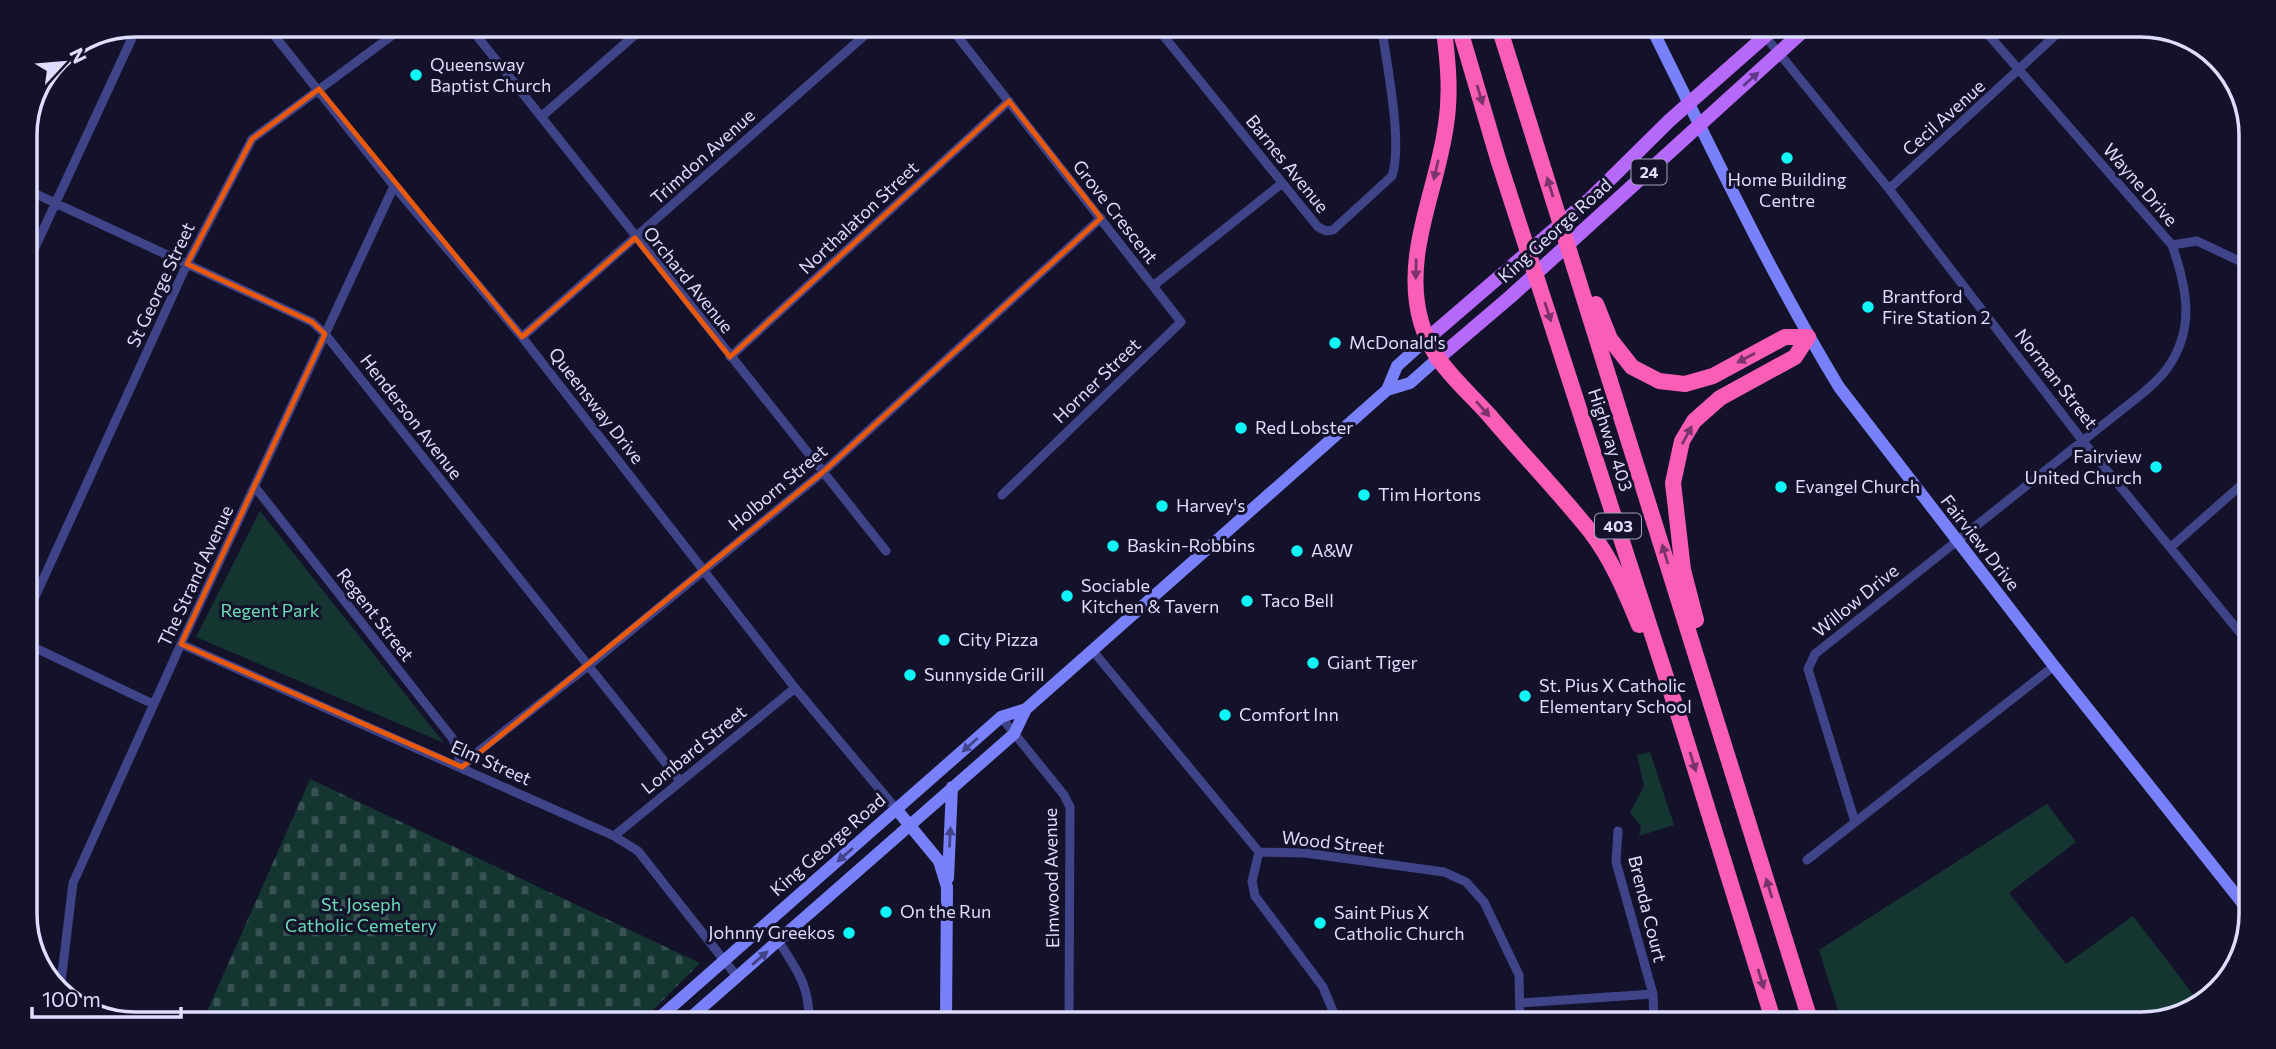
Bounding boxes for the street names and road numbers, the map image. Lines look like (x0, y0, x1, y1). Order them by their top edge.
street label: Cecil Avenue (1898, 74, 1989, 160)
street label: Trimdon Avenue (646, 104, 759, 209)
street label: Barnes Avenue (1242, 110, 1334, 217)
street label: Wayne Drive (2099, 138, 2183, 230)
street label: Grove Crescent (1069, 155, 1163, 268)
street label: Northalaton Street (794, 156, 923, 278)
road number: 24 (1632, 160, 1666, 184)
street label: King George Road (1493, 173, 1616, 287)
street label: St George Street (122, 219, 199, 351)
street label: Orchard Avenue (639, 222, 739, 337)
street label: Norman Street (2011, 324, 2103, 433)
street label: Horner Street (1048, 333, 1145, 427)
street label: Queensway Drive (544, 343, 649, 468)
street label: Henderson Avenue (356, 349, 467, 483)
street label: Highway 403 (1584, 385, 1638, 494)
street label: Holborn Street (724, 440, 831, 535)
street label: Fairview Drive (1937, 490, 2025, 595)
street label: The Strand Avenue (153, 502, 237, 650)
road number: 403 (1595, 513, 1641, 538)
street label: Willow Drive (1808, 559, 1903, 641)
street label: Regent Street (333, 563, 419, 665)
street label: Lombard Street (637, 700, 750, 798)
street label: Elm Street (448, 735, 535, 789)
street label: King George Road (765, 788, 889, 900)
street label: Elmwood Avenue (1039, 808, 1063, 948)
street label: Wood Street (1281, 826, 1386, 858)
street label: Brenda Court (1624, 853, 1672, 964)

